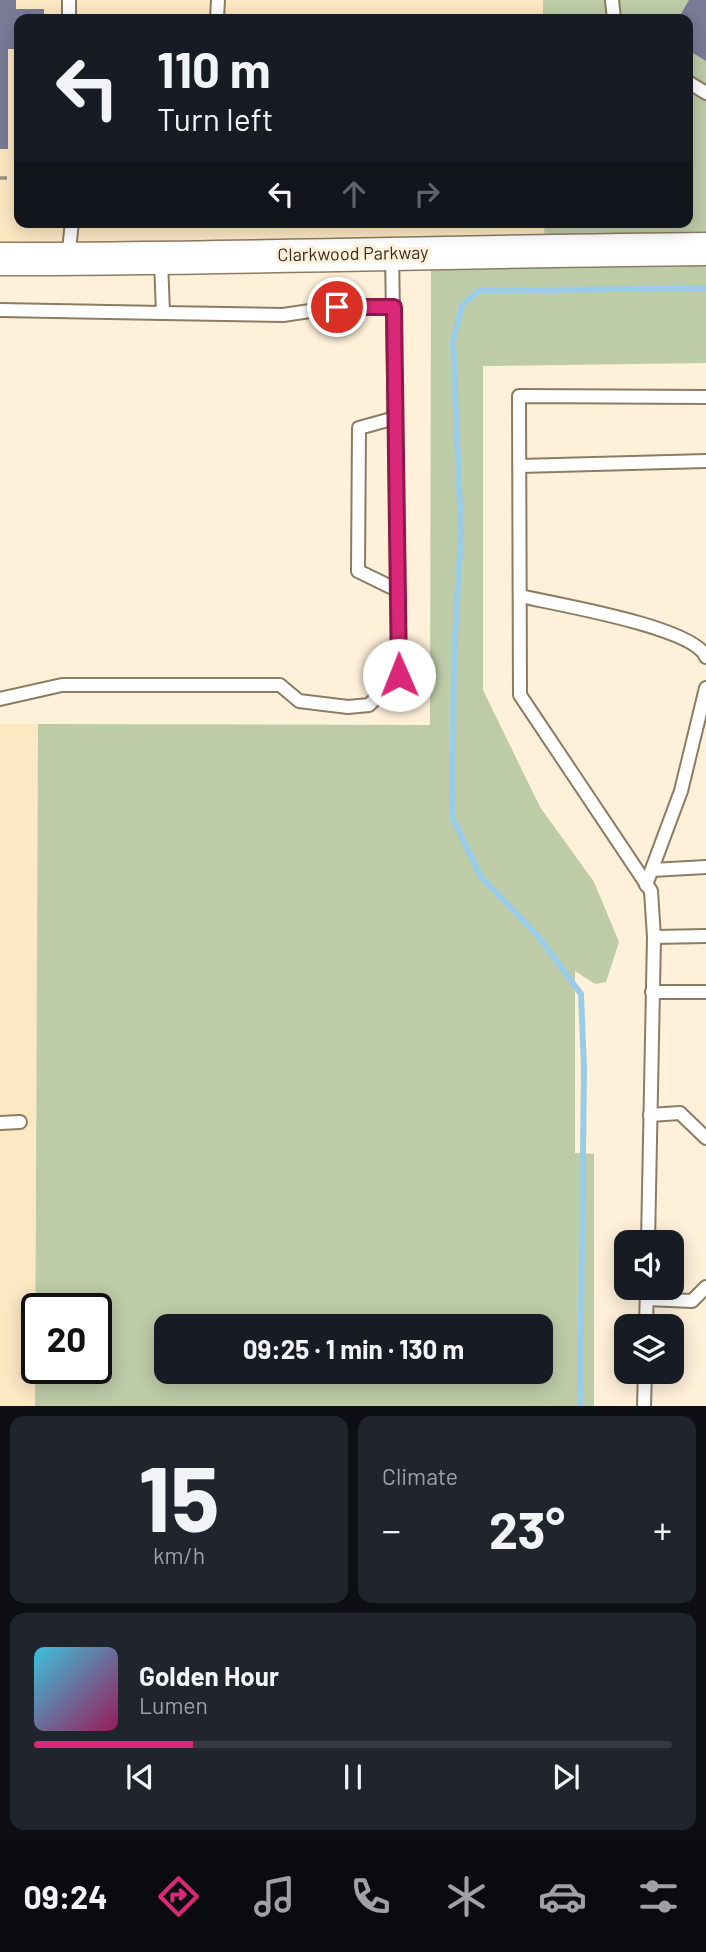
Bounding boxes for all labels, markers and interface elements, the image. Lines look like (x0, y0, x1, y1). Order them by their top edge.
text: 110 m (157, 39, 271, 98)
icon: left (42, 42, 133, 133)
text: Turn left (157, 99, 274, 137)
icon: left (262, 175, 300, 213)
icon: ahead (335, 175, 373, 213)
icon: right (408, 175, 446, 213)
street label: Clarkwood Parkway (277, 241, 429, 265)
pin (307, 277, 367, 337)
icon: arrive (318, 288, 356, 326)
position arrow (362, 638, 436, 712)
map controls (614, 1230, 684, 1384)
button: sound (614, 1230, 684, 1300)
speed limit sign: 20 (21, 1293, 112, 1384)
button: layers (614, 1314, 684, 1384)
text: 09:25 · 1 min · 130 m (243, 1333, 464, 1364)
text: 15 (138, 1441, 220, 1550)
text: Climate (382, 1462, 458, 1490)
text: 23° (489, 1497, 565, 1559)
text: − (382, 1506, 401, 1552)
text: + (653, 1506, 672, 1552)
text: km/h (153, 1541, 205, 1569)
text: Golden Hour (139, 1660, 279, 1691)
text: Lumen (139, 1691, 208, 1719)
icon: previous (121, 1758, 159, 1796)
icon: pause (334, 1758, 372, 1796)
icon: next (547, 1758, 585, 1796)
icon: directions (154, 1872, 203, 1921)
icon: music (250, 1872, 299, 1921)
icon: phone (346, 1872, 395, 1921)
icon: climate (442, 1872, 491, 1921)
icon: car (538, 1872, 587, 1921)
icon: filters (634, 1872, 683, 1921)
text: 09:24 (23, 1877, 108, 1915)

